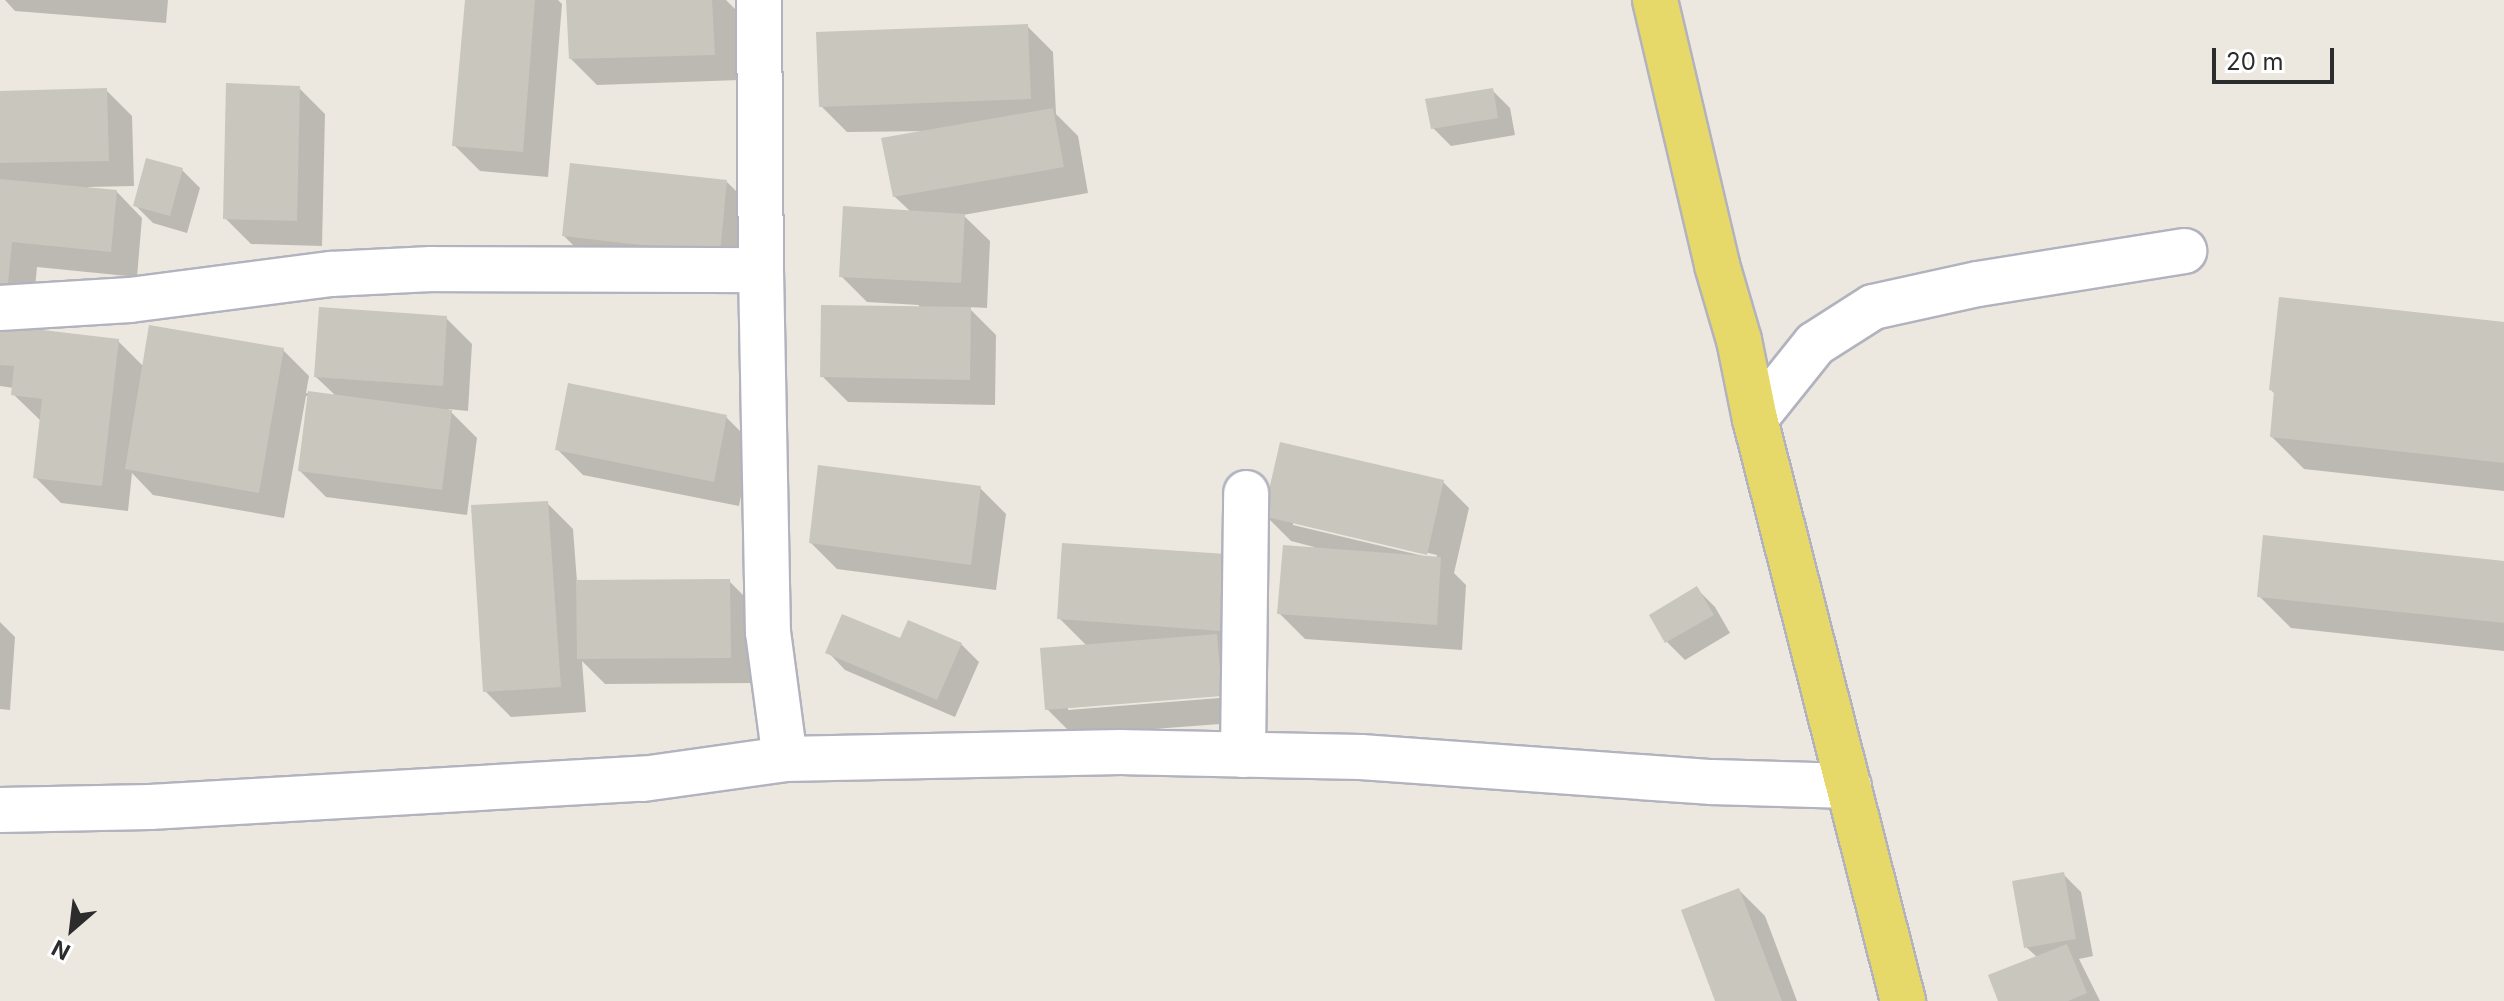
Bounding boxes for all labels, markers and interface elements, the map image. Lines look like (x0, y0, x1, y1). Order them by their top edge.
scale bar (2216, 32, 2338, 82)
text: 20 m (2226, 47, 2284, 76)
north arrow (32, 889, 112, 969)
text: N (47, 935, 74, 966)

